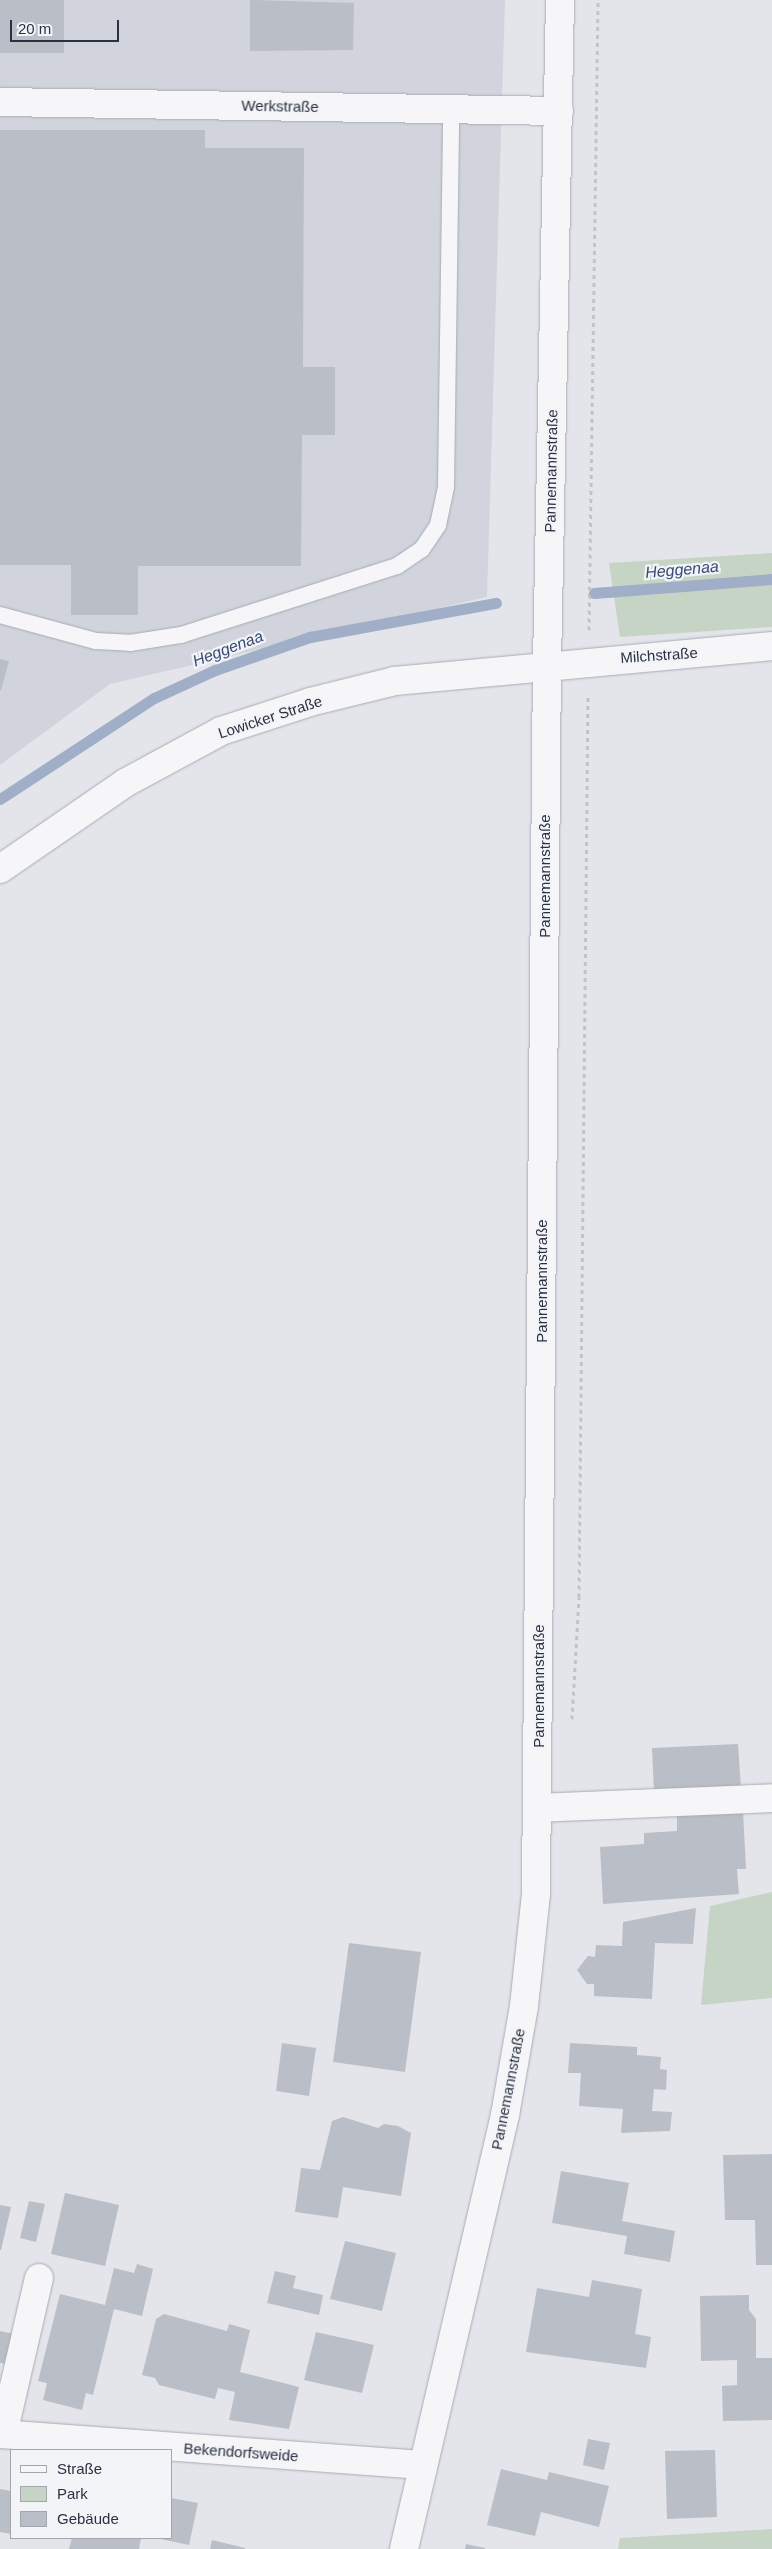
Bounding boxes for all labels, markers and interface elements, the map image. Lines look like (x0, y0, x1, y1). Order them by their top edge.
scale bar (12, 10, 121, 42)
text: 20 m (18, 20, 51, 37)
street label: Werkstraße (241, 96, 319, 116)
street label: Pannemannstraße (541, 409, 561, 533)
water label: Heggenaa (644, 557, 720, 583)
water label: Heggenaa (190, 627, 266, 671)
street label: Milchstraße (620, 643, 698, 667)
street label: Lowicker Straße (216, 692, 324, 742)
street label: Pannemannstraße (536, 814, 554, 938)
street label: Pannemannstraße (533, 1219, 551, 1343)
street label: Pannemannstraße (530, 1624, 548, 1748)
street label: Pannemannstraße (487, 2027, 529, 2151)
street label: Bekendorfsweide (183, 2439, 299, 2465)
legend (10, 2449, 172, 2539)
text: Straße (57, 2460, 102, 2477)
text: Park (57, 2485, 88, 2502)
text: Gebäude (57, 2510, 119, 2527)

